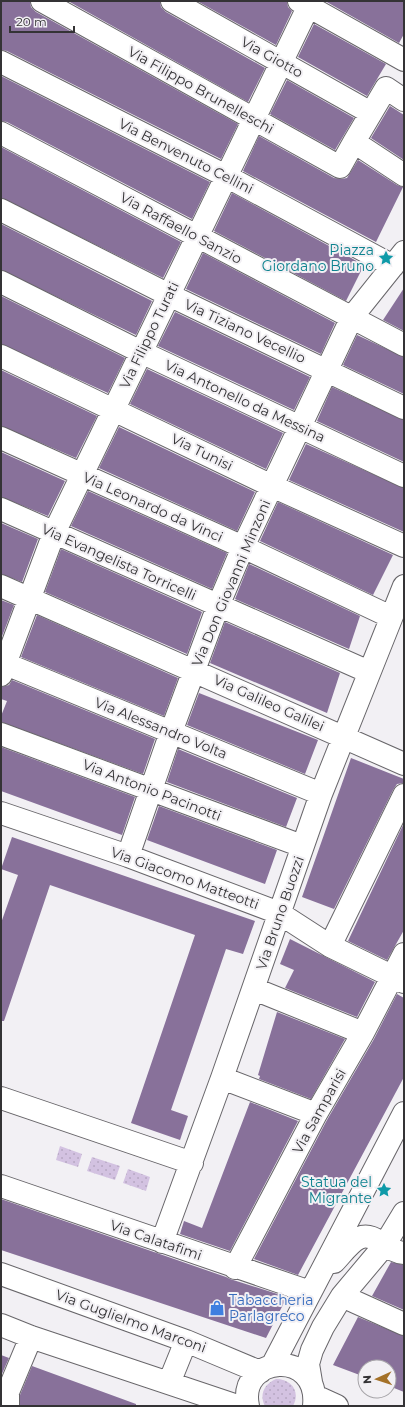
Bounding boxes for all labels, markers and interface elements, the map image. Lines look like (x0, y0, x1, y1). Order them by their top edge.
scale bar (10, 8, 74, 34)
text: 20 m (16, 14, 47, 29)
street label: Via Giotto (238, 33, 306, 82)
street label: Via Filippo Brunelleschi (125, 42, 277, 138)
street label: Via Benvenuto Cellini (116, 114, 256, 198)
street label: Via Raffaello Sanzio (117, 188, 245, 268)
place label: Piazza Giordano Bruno (262, 241, 374, 275)
place icon: Piazza Giordano Bruno (377, 249, 395, 267)
street label: Via Filippo Turati (115, 279, 183, 391)
street label: Via Tiziano Vecellio (181, 295, 309, 367)
street label: Via Antonello da Messina (162, 356, 328, 446)
street label: Via Tunisi (168, 429, 236, 475)
street label: Via Leonardo da Vinci (80, 468, 226, 546)
street label: Via Don Giovanni Minzoni (188, 497, 274, 669)
street label: Via Evangelista Torricelli (39, 520, 199, 604)
street label: Via Galileo Galilei (211, 671, 327, 735)
street label: Via Alessandro Volta (92, 693, 230, 763)
street label: Via Antonio Pacinotti (80, 755, 224, 825)
street label: Via Giacomo Matteotti (108, 843, 262, 913)
street label: Via Bruno Buozzi (252, 854, 308, 972)
street label: Via Samparisi (288, 1065, 350, 1157)
place label: Statua del Migrante (301, 1173, 372, 1207)
place icon: Statua del Migrante (375, 1181, 393, 1199)
street label: Via Calatafimi (108, 1216, 204, 1264)
street label: Via Guglielmo Marconi (53, 1285, 209, 1357)
place label: Tabaccheria Parlagreco (229, 1291, 314, 1325)
shop icon: Tabaccheria Parlagreco (208, 1299, 226, 1317)
north arrow (357, 1359, 397, 1399)
text: N (360, 1375, 374, 1384)

